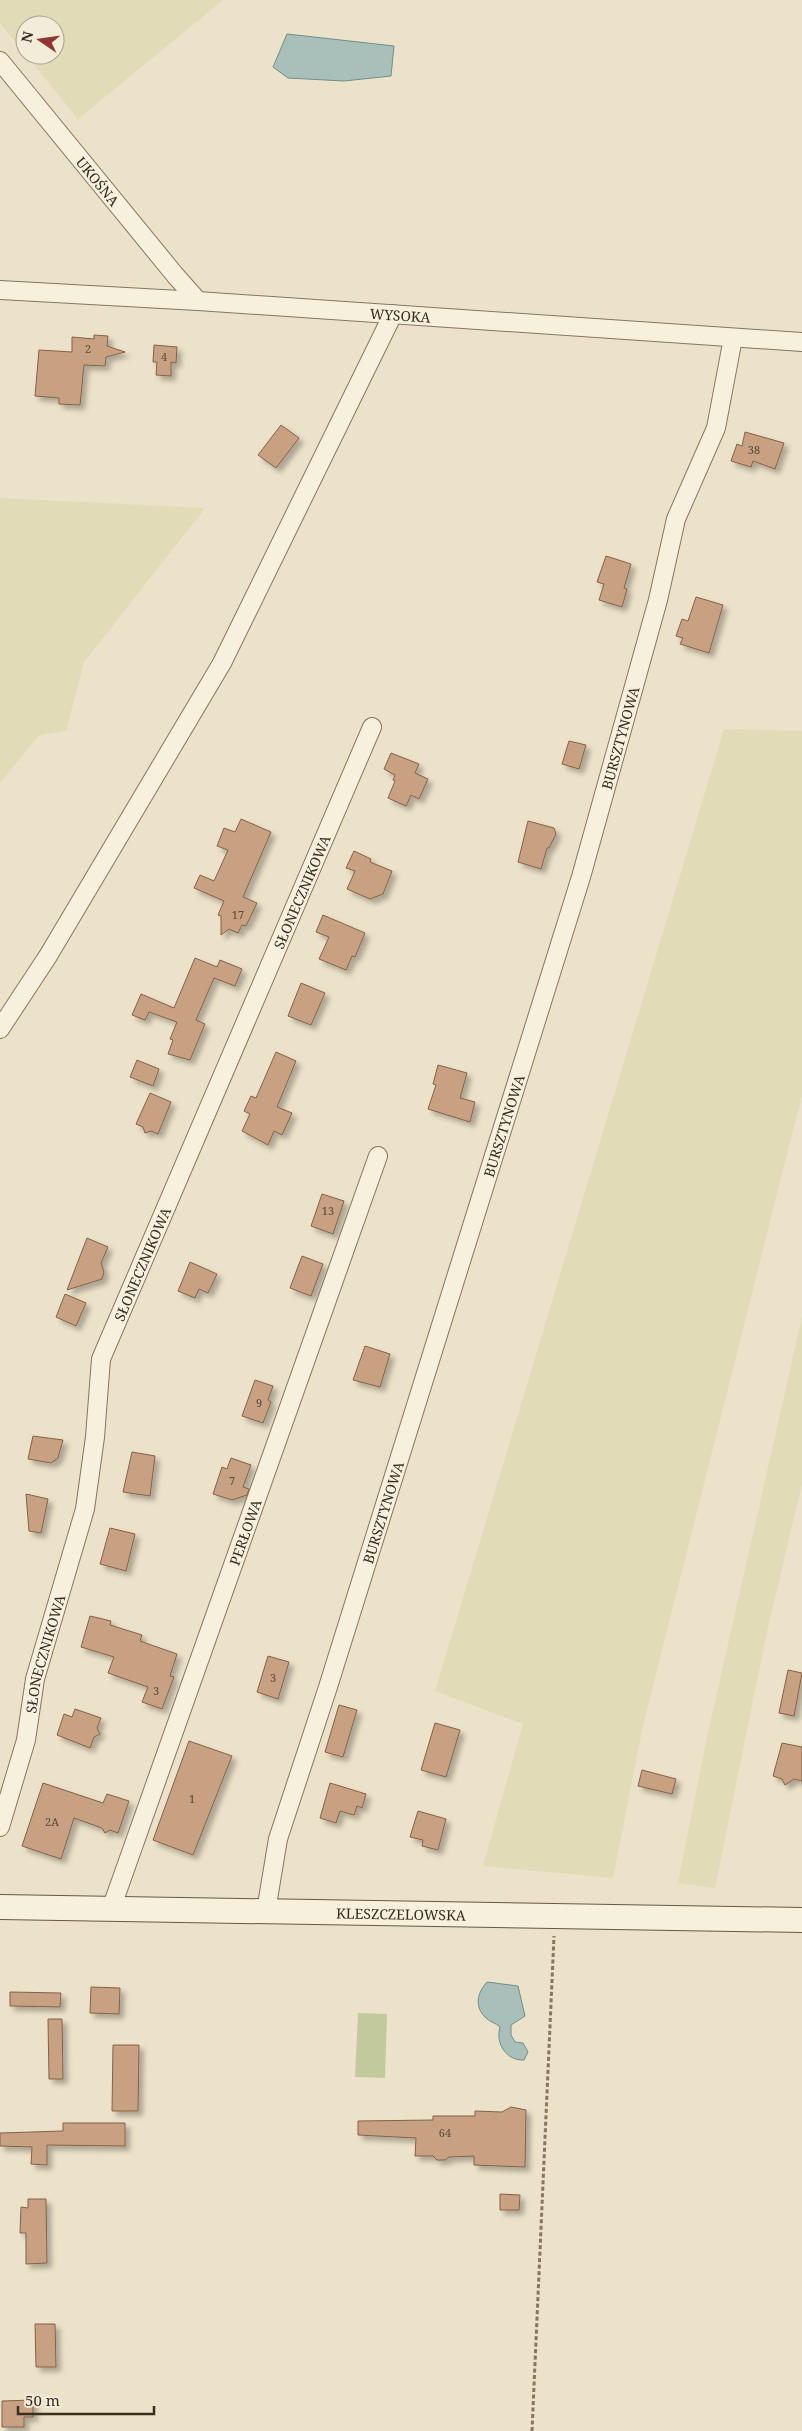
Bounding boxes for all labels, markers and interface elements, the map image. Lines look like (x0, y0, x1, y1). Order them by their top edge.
north arrow (15, 15, 65, 65)
text: N (16, 29, 37, 44)
street label: UKOŚNA (72, 152, 124, 210)
street label: WYSOKA (369, 303, 431, 326)
house number: 2 (85, 341, 91, 356)
house number: 4 (161, 349, 167, 364)
house number: 38 (748, 442, 760, 457)
street label: BURSZTYNOWA (596, 684, 643, 791)
street label: SŁONECZNIKOWA (269, 832, 334, 952)
house number: 17 (232, 907, 244, 922)
street label: BURSZTYNOWA (478, 1072, 528, 1179)
house number: 13 (322, 1203, 334, 1218)
street label: SŁONECZNIKOWA (109, 1204, 175, 1324)
house number: 9 (256, 1395, 262, 1410)
street label: BURSZTYNOWA (358, 1459, 407, 1566)
house number: 7 (229, 1473, 235, 1488)
street label: PERŁOWA (224, 1496, 265, 1568)
street label: SŁONECZNIKOWA (21, 1592, 69, 1715)
house number: 3 (270, 1670, 276, 1685)
house number: 3 (153, 1683, 159, 1698)
house number: 1 (189, 1791, 195, 1806)
house number: 2A (45, 1814, 59, 1829)
street label: KLESZCZELOWSKA (336, 1903, 466, 1924)
house number: 64 (439, 2125, 451, 2140)
scale bar (18, 2384, 154, 2416)
text: 50 m (25, 2390, 60, 2410)

